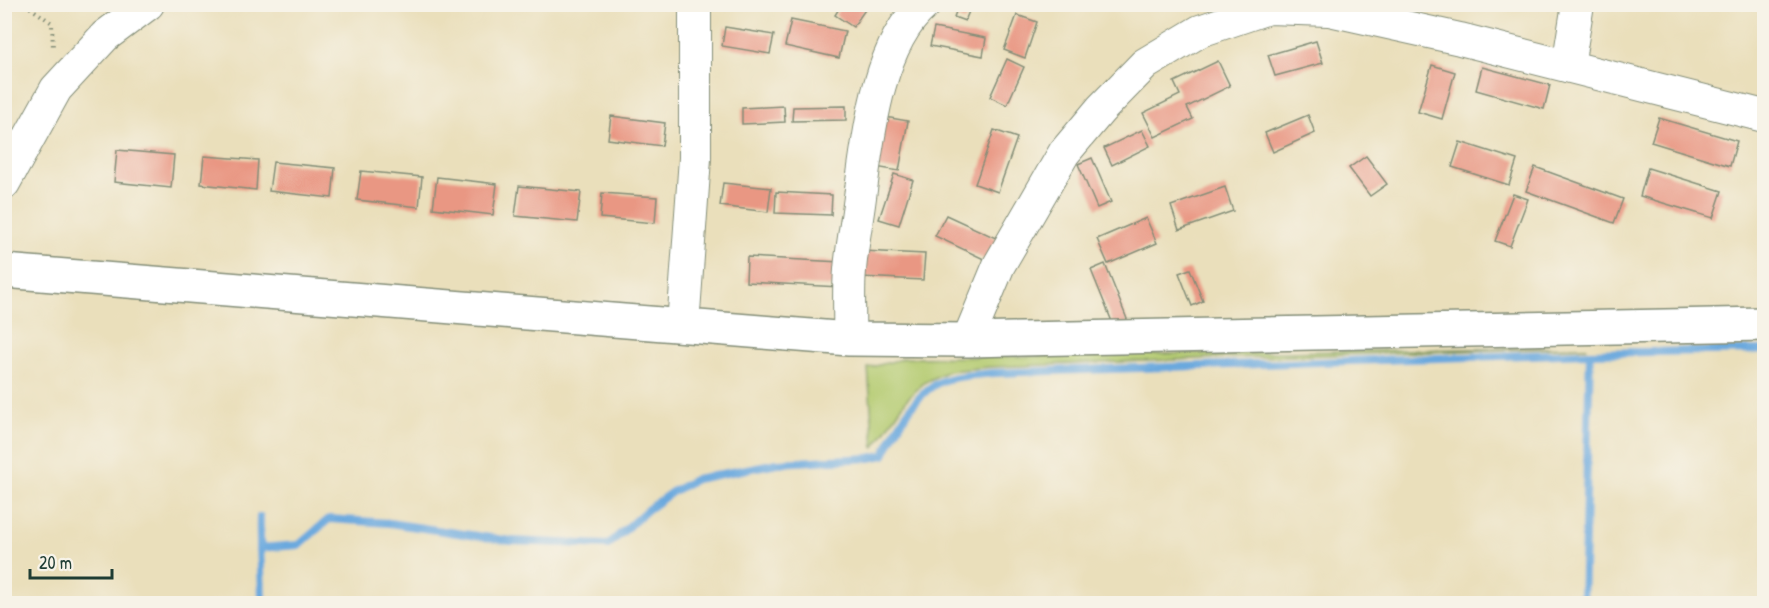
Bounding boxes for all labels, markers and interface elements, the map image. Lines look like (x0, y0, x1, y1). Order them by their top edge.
scale bar (30, 542, 112, 580)
text: 20 m (39, 550, 72, 575)

